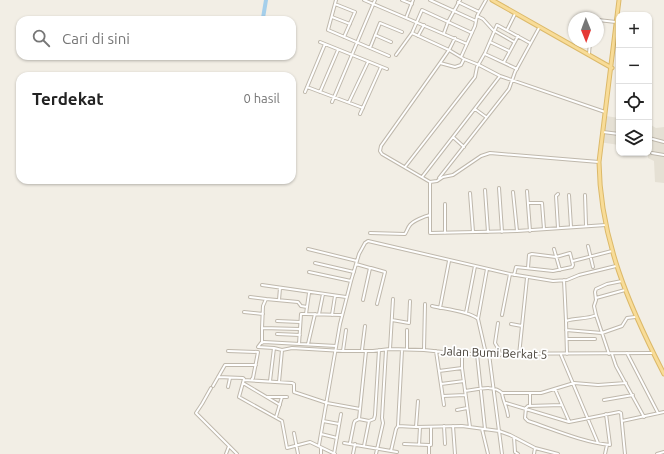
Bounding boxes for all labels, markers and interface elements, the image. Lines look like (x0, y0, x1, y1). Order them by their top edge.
north arrow (568, 12, 604, 48)
map controls (616, 12, 652, 156)
button: + (616, 12, 652, 48)
search box (16, 16, 296, 60)
icon: search (30, 27, 52, 49)
text: Cari di sini (62, 30, 130, 47)
button: − (616, 48, 652, 84)
button: locate (616, 84, 652, 120)
text: Terdekat (32, 89, 104, 108)
text: 0 hasil (243, 91, 280, 105)
button: layers (616, 120, 652, 156)
street label: Jalan Bumi Berkat 5 (440, 344, 548, 361)

